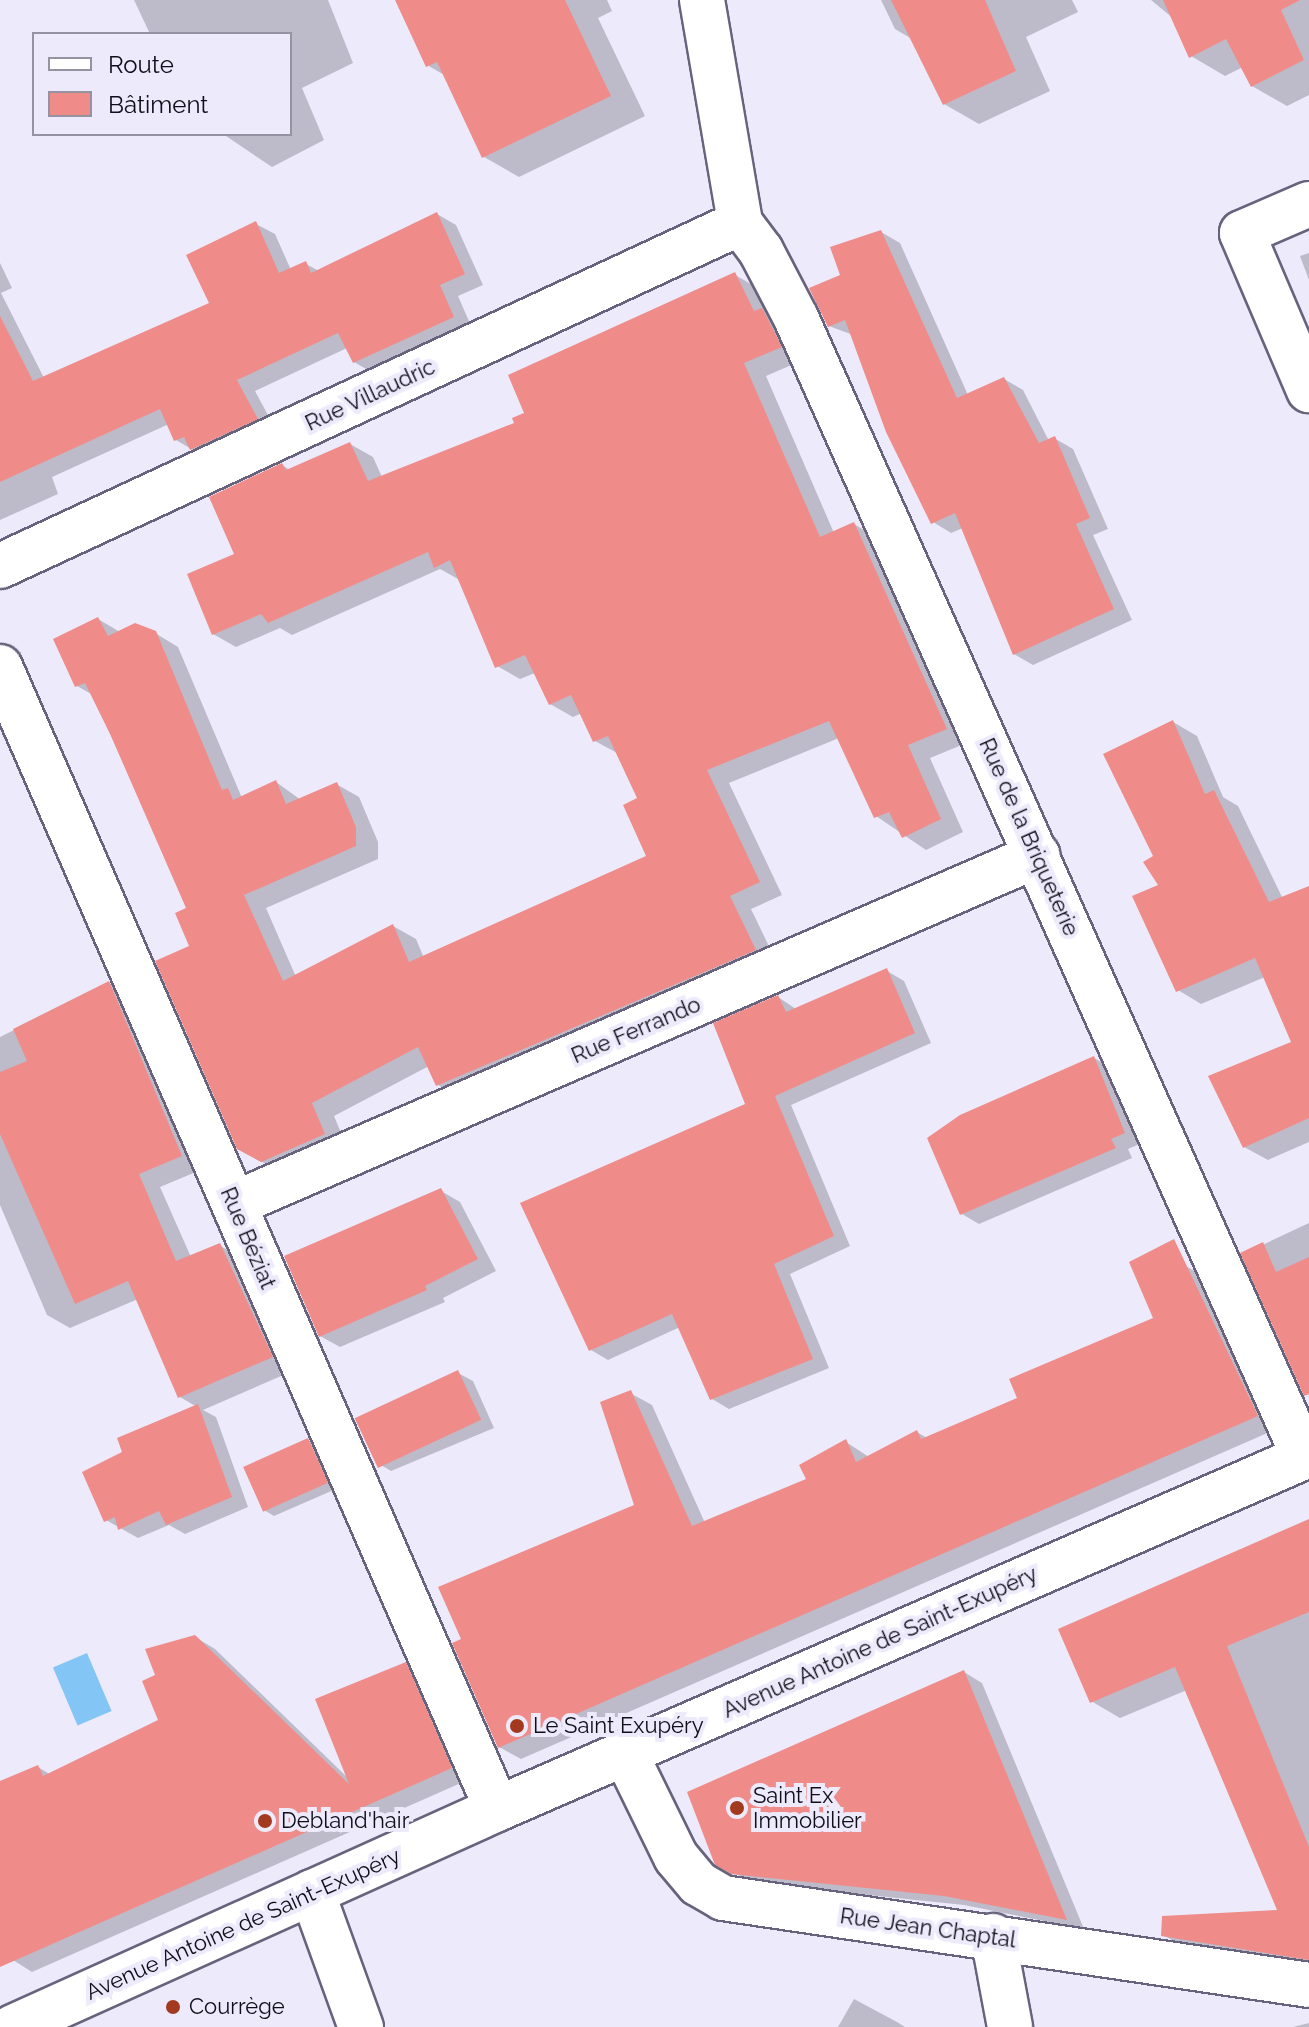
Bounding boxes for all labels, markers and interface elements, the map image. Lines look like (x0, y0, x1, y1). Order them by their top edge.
legend (32, 32, 292, 136)
text: Route (108, 50, 174, 79)
text: Bâtiment (108, 90, 208, 119)
street label: Rue Villaudric (301, 353, 439, 437)
street label: Rue de la Briqueterie (973, 734, 1085, 940)
street label: Rue Ferrando (567, 991, 705, 1069)
street label: Rue Béziat (215, 1183, 281, 1293)
street label: Avenue Antoine de Saint-Exupéry (718, 1560, 1042, 1724)
place label: Le Saint Exupéry (533, 1713, 704, 1739)
marker: Le Saint Exupéry (508, 1717, 526, 1735)
place label: Saint Ex Immobilier (753, 1782, 862, 1834)
marker: Saint Ex Immobilier (728, 1799, 746, 1817)
place label: Debland'hair (281, 1808, 409, 1834)
marker: Debland'hair (256, 1812, 274, 1830)
street label: Avenue Antoine de Saint-Exupéry (81, 1842, 405, 2006)
street label: Rue Jean Chaptal (838, 1903, 1018, 1953)
place label: Courrège (189, 1994, 285, 2020)
marker: Courrège (164, 1998, 182, 2016)

